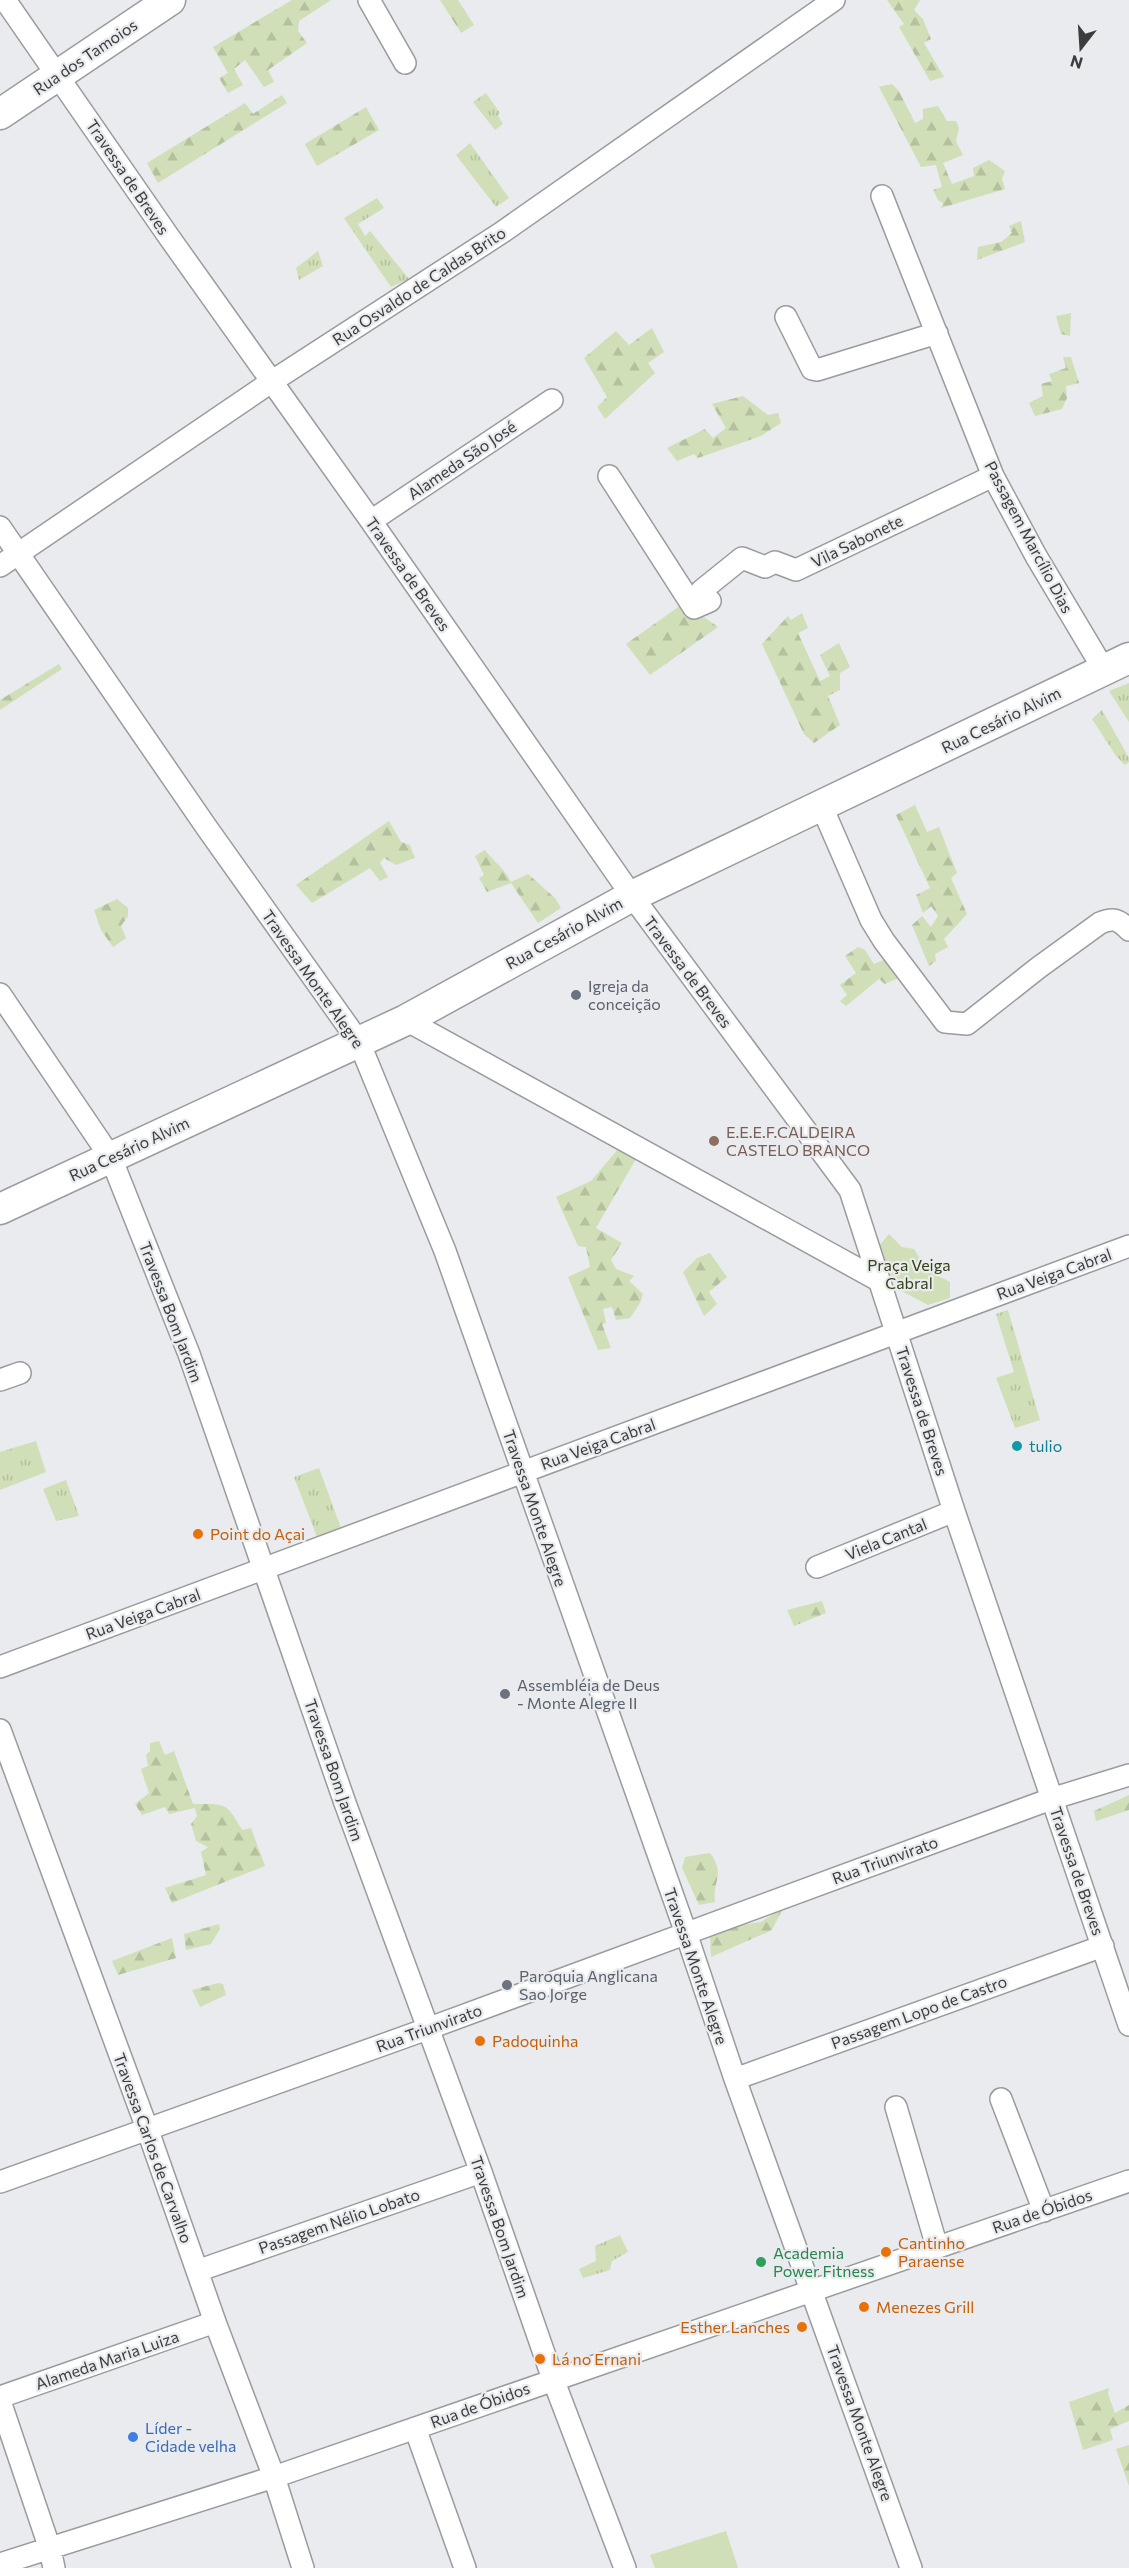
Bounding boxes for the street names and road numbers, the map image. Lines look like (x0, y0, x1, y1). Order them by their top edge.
street label: Rua dos Tamoios (29, 15, 140, 98)
street label: Travessa de Breves (83, 116, 174, 238)
street label: Rua Osvaldo de Caldas Brito (329, 222, 509, 349)
street label: Alameda São José (404, 416, 520, 503)
street label: Passagem Marcílio Dias (981, 458, 1078, 616)
street label: Vila Sabonete (808, 510, 906, 571)
street label: Travessa de Breves (362, 513, 455, 634)
street label: Rua Cesário Alvim (938, 682, 1064, 757)
street label: Rua Cesário Alvim (502, 893, 625, 973)
street label: Travessa Monte Alegre (258, 906, 368, 1051)
street label: Travessa de Breves (640, 912, 737, 1031)
street label: Rua Cesário Alvim (66, 1112, 192, 1185)
street label: Travessa Bom Jardim (136, 1239, 207, 1385)
street label: Rua Veiga Cabral (994, 1244, 1114, 1303)
street label: Travessa de Breves (893, 1344, 952, 1478)
street label: Rua Veiga Cabral (538, 1414, 658, 1473)
street label: Travessa Monte Alegre (500, 1427, 571, 1589)
street label: Viela Cantal (842, 1514, 929, 1564)
street label: Rua Veiga Cabral (83, 1584, 203, 1643)
street label: Travessa Bom Jardim (301, 1696, 368, 1843)
street label: Travessa de Breves (1047, 1804, 1108, 1938)
street label: Rua Triunvirato (829, 1832, 940, 1887)
street label: Travessa Monte Alegre (661, 1885, 732, 2047)
street label: Passagem Lopo de Castro (828, 1971, 1009, 2052)
street label: Rua Triunvirato (373, 2000, 484, 2055)
street label: Travessa Carlos de Carvalho (110, 2050, 197, 2245)
street label: Travessa Bom Jardim (467, 2153, 534, 2300)
street label: Passagem Nélio Lobato (256, 2184, 422, 2257)
street label: Rua de Óbidos (989, 2185, 1094, 2236)
street label: Alameda Maria Luiza (33, 2326, 181, 2393)
street label: Travessa Monte Alegre (823, 2342, 898, 2503)
street label: Rua de Óbidos (428, 2378, 532, 2431)

